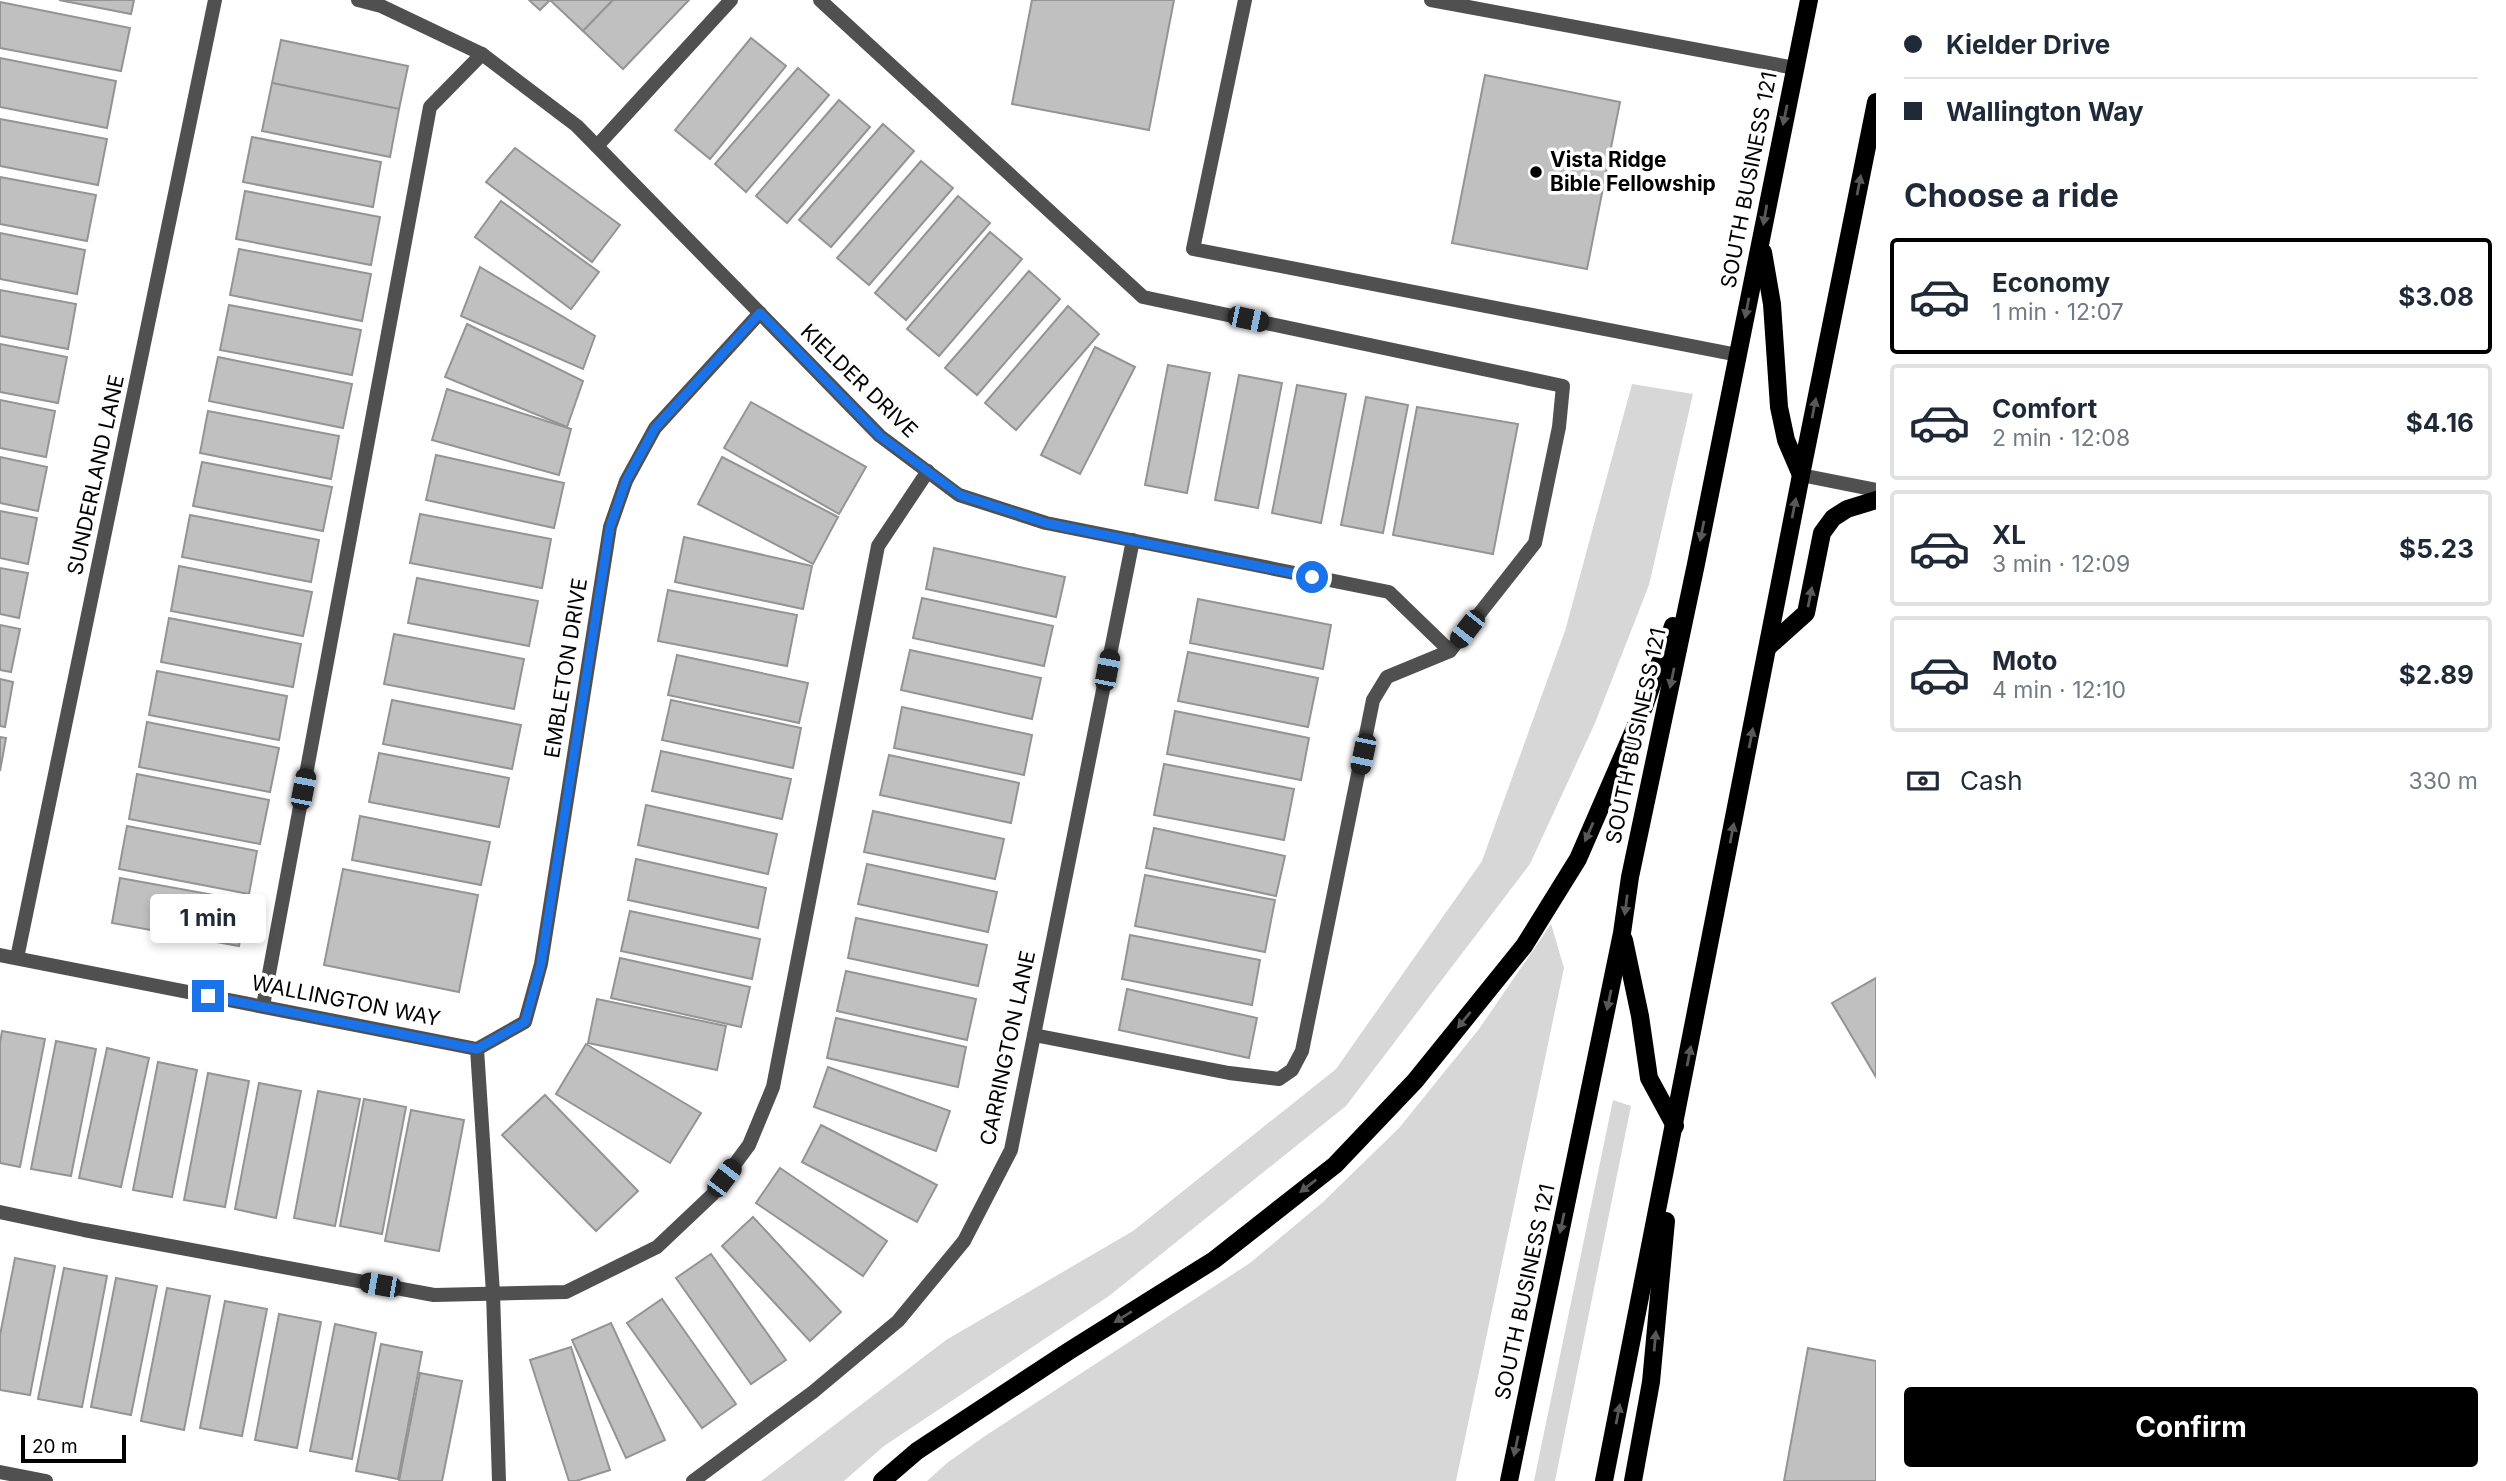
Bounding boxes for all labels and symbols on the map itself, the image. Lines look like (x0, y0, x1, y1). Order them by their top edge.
street label: SOUTH BUSINESS 121 (1715, 70, 1782, 290)
one-way arrow (1780, 104, 1791, 126)
place label: Vista Ridge Bible Fellowship (1550, 147, 1716, 196)
marker: Vista Ridge Bible Fellowship (1528, 164, 1544, 180)
one-way arrow (1854, 174, 1865, 196)
one-way arrow (1759, 204, 1770, 226)
one-way arrow (1742, 297, 1753, 319)
car (1226, 304, 1271, 334)
street label: KIELDER DRIVE (796, 319, 923, 443)
street label: SUNDERLAND LANE (62, 372, 129, 577)
one-way arrow (1809, 397, 1820, 419)
one-way arrow (1789, 497, 1800, 519)
one-way arrow (1697, 520, 1708, 542)
route start (1296, 561, 1328, 593)
street label: EMBLETON DRIVE (539, 576, 592, 760)
one-way arrow (1804, 586, 1815, 608)
car (1446, 606, 1489, 652)
street label: SOUTH BUSINESS 121 (1600, 626, 1671, 846)
car (1093, 647, 1122, 693)
one-way arrow (1666, 667, 1677, 689)
one-way arrow (1745, 727, 1756, 749)
car (1349, 731, 1378, 777)
car (289, 766, 318, 812)
one-way arrow (1583, 822, 1595, 842)
one-way arrow (1727, 822, 1738, 844)
callout: 1 min (150, 894, 266, 944)
one-way arrow (1621, 895, 1632, 917)
street label: CARRINGTON LANE (975, 948, 1040, 1148)
street label: WALLINGTON WAY (250, 970, 443, 1031)
route end (192, 980, 224, 1012)
one-way arrow (1603, 989, 1614, 1011)
one-way arrow (1456, 1011, 1471, 1029)
one-way arrow (1683, 1045, 1694, 1067)
car (703, 1155, 746, 1201)
one-way arrow (1300, 1178, 1318, 1193)
street label: SOUTH BUSINESS 121 (1489, 1182, 1560, 1402)
one-way arrow (1557, 1212, 1568, 1234)
car (358, 1271, 403, 1299)
one-way arrow (1113, 1310, 1132, 1323)
one-way arrow (1650, 1330, 1661, 1352)
one-way arrow (1612, 1403, 1623, 1425)
scale bar (21, 1432, 126, 1464)
one-way arrow (1511, 1435, 1522, 1457)

